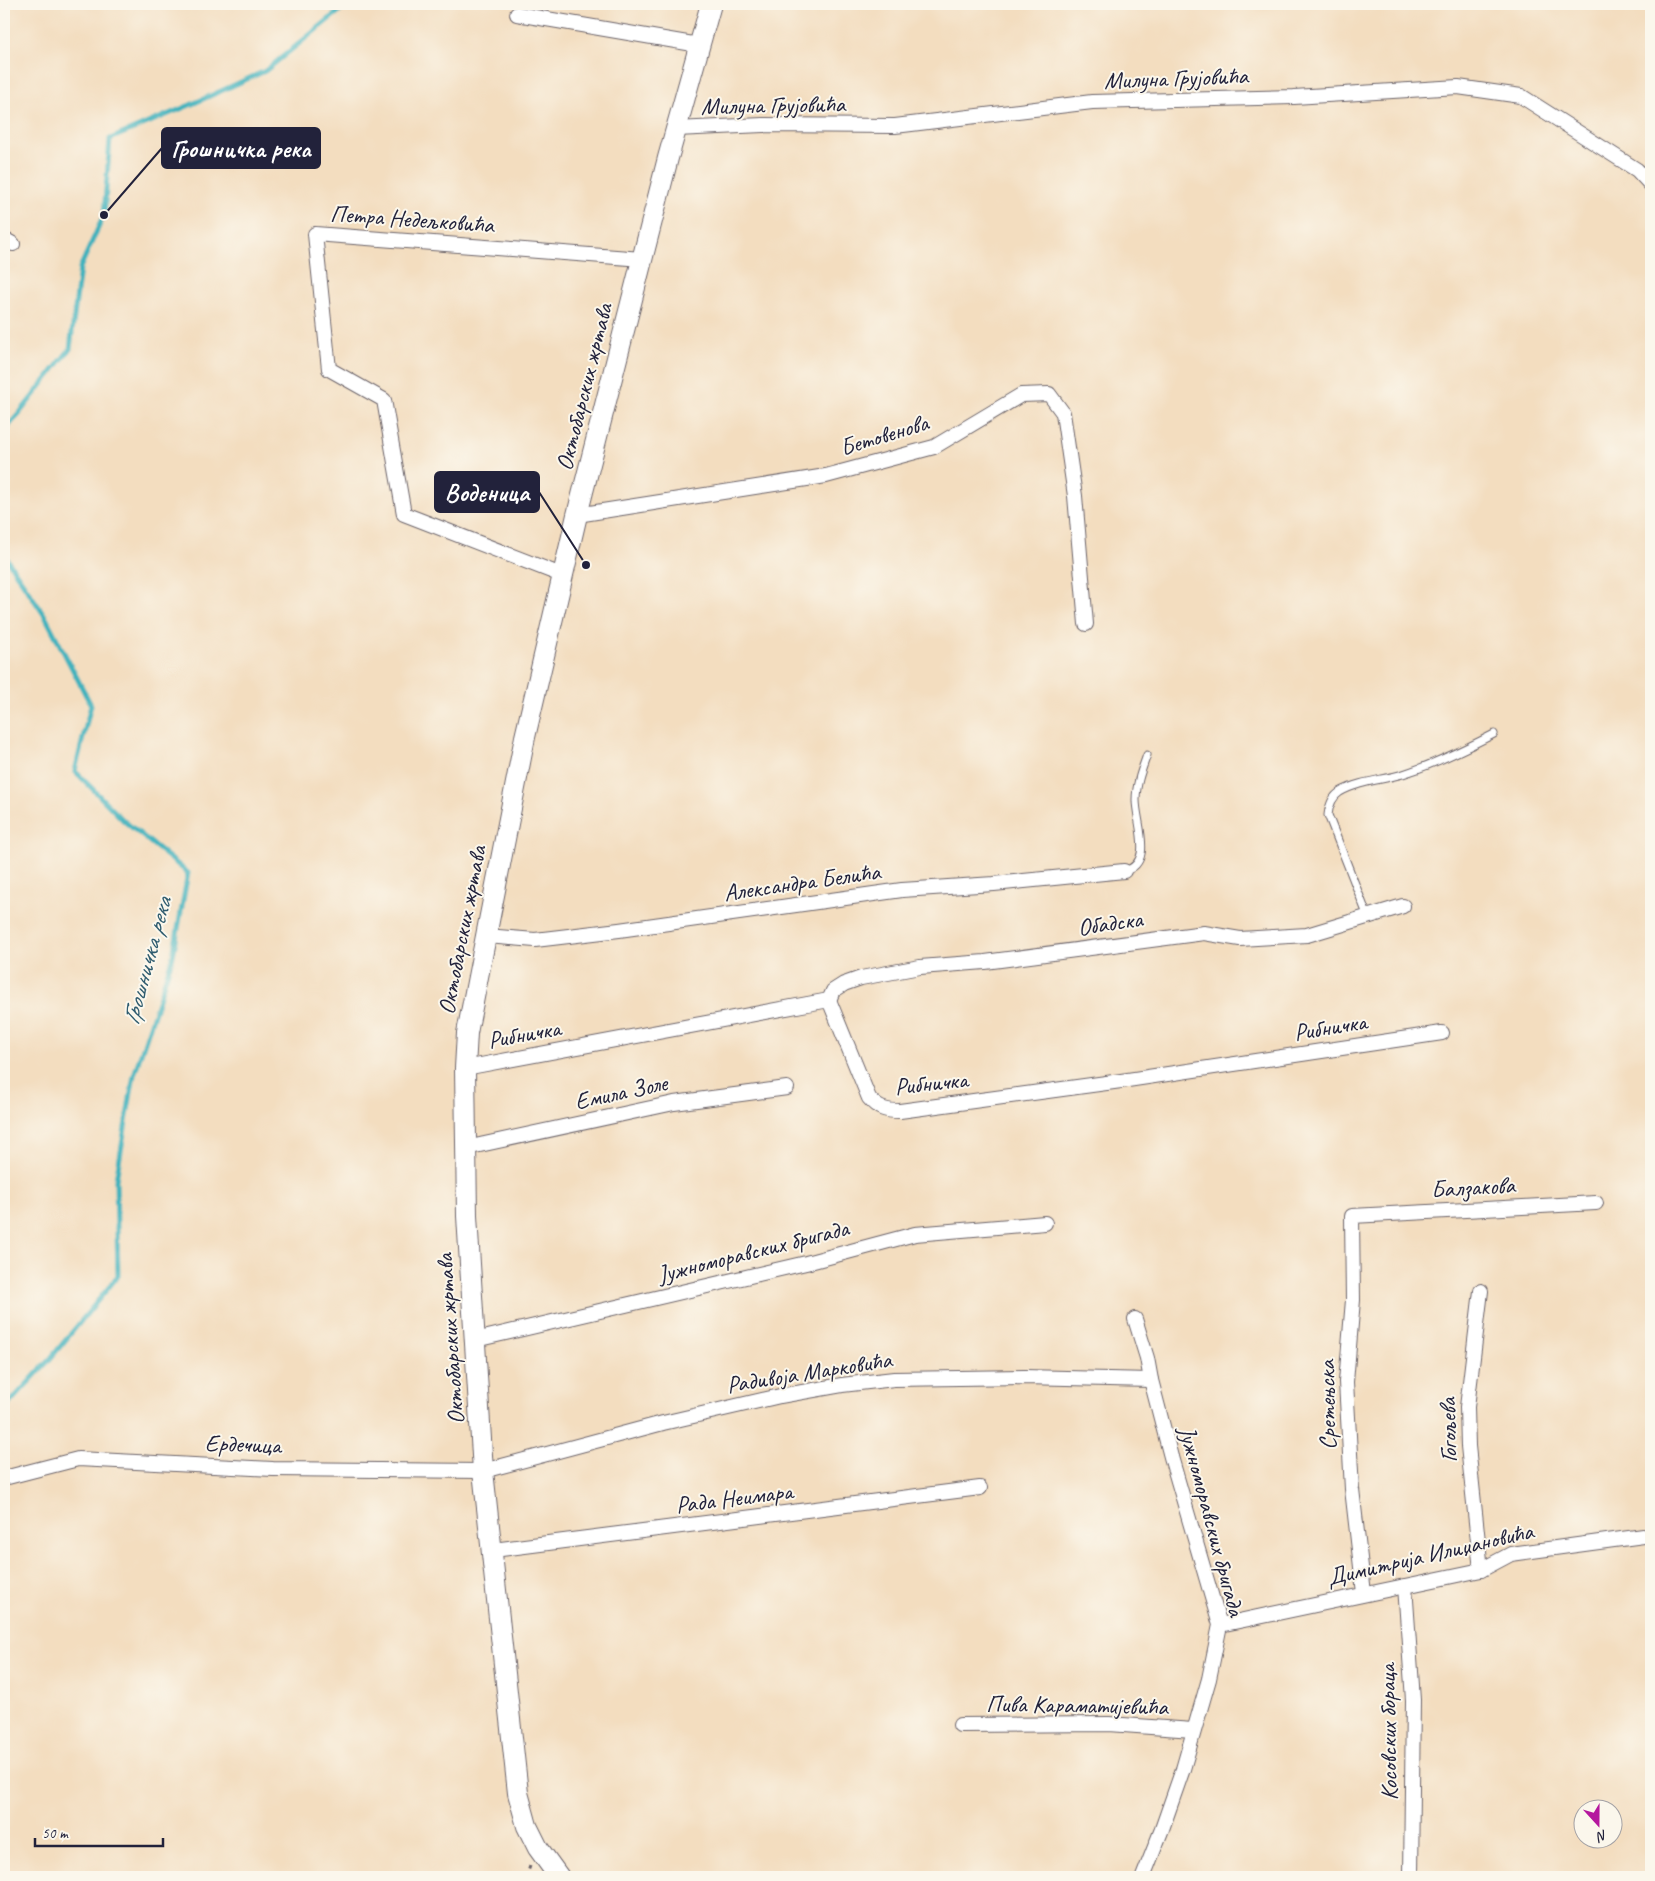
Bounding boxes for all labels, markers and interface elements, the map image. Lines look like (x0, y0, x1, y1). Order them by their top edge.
street label: Милуна Грујовића (1103, 60, 1250, 96)
street label: Милуна Грујовића (701, 89, 847, 121)
callout: Грошничка река (162, 128, 320, 168)
text: Грошничка река (171, 133, 313, 165)
street label: Петра Недељковића (329, 198, 496, 240)
street label: Октобарских жртава (549, 299, 620, 474)
street label: Бетовенова (836, 407, 933, 463)
callout: Воденица (435, 472, 539, 512)
text: Воденица (445, 477, 531, 509)
street label: Октобарских жртава (431, 842, 493, 1017)
street label: Александра Белића (722, 856, 884, 908)
water label: Грошничка река (115, 892, 180, 1028)
street label: Обадска (1076, 903, 1146, 942)
street label: Рибничка (1292, 1006, 1371, 1048)
street label: Рибничка (485, 1013, 565, 1055)
street label: Рибничка (893, 1064, 971, 1102)
street label: Емила Золе (572, 1067, 672, 1116)
street label: Балзакова (1430, 1170, 1517, 1204)
street label: Јужноморавских бригада (654, 1212, 853, 1289)
street label: Октобарских жртава (429, 1251, 471, 1425)
street label: Радивоја Марковића (724, 1344, 895, 1400)
street label: Сретењска (1311, 1358, 1343, 1450)
street label: Гогољева (1432, 1396, 1464, 1463)
street label: Јужноморавских бригада (1172, 1422, 1252, 1621)
street label: Ердечица (205, 1428, 284, 1460)
street label: Рада Неимара (674, 1476, 796, 1520)
street label: Димитрија Илиџановића (1324, 1515, 1538, 1592)
street label: Косовских бораца (1372, 1661, 1404, 1801)
street label: Пива Караматијевића (986, 1688, 1170, 1722)
north arrow (1572, 1798, 1622, 1848)
scale bar (35, 1816, 162, 1848)
text: 50 m (42, 1824, 69, 1843)
text: N (1593, 1826, 1610, 1846)

